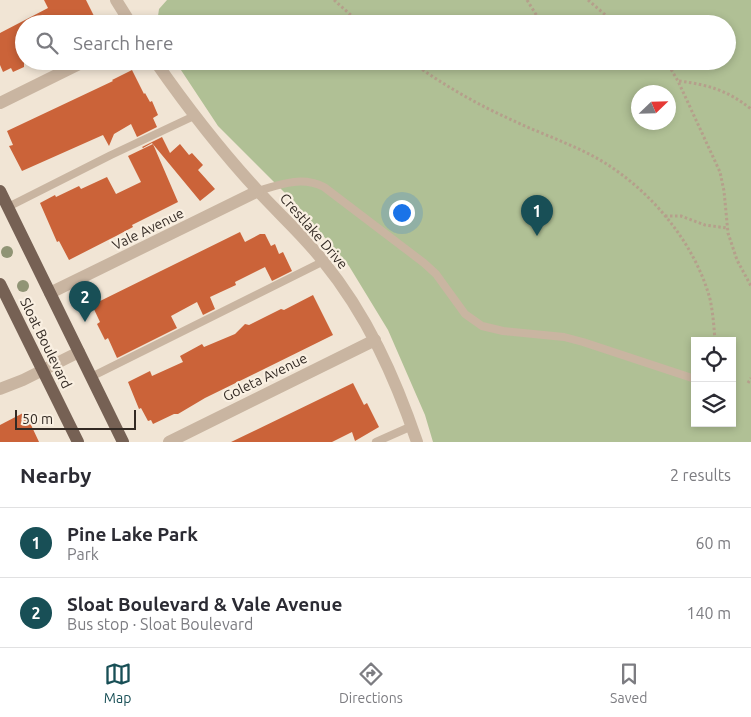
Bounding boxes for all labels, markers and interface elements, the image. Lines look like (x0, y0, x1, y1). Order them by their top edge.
search box (15, 15, 736, 70)
icon: search (33, 29, 61, 57)
text: Search here (73, 32, 173, 54)
north arrow (631, 85, 676, 130)
street label: Crestlake Drive (277, 190, 351, 272)
pin: 1 (521, 195, 553, 236)
your location (389, 200, 415, 226)
street label: Vale Avenue (110, 205, 186, 253)
pin: 2 (69, 281, 101, 322)
street label: Sloat Boulevard (17, 295, 75, 391)
map controls (691, 337, 736, 427)
button: locate (691, 337, 736, 382)
street label: Goleta Avenue (220, 350, 310, 404)
button: layers (691, 382, 736, 427)
scale bar (15, 407, 136, 430)
text: 50 m (22, 411, 53, 427)
text: Nearby (20, 463, 91, 487)
text: 2 results (670, 466, 731, 484)
text: Pine Lake Park (67, 523, 198, 545)
text: 1 (31, 534, 41, 552)
text: 60 m (695, 534, 731, 552)
text: Park (67, 545, 99, 563)
text: Sloat Boulevard & Vale Avenue (67, 593, 342, 615)
text: 2 (31, 604, 41, 622)
text: 140 m (686, 604, 731, 622)
text: Bus stop · Sloat Boulevard (67, 615, 253, 633)
tab: Map (104, 660, 132, 706)
tab: Directions (339, 660, 403, 706)
tab: Saved (610, 660, 647, 706)

